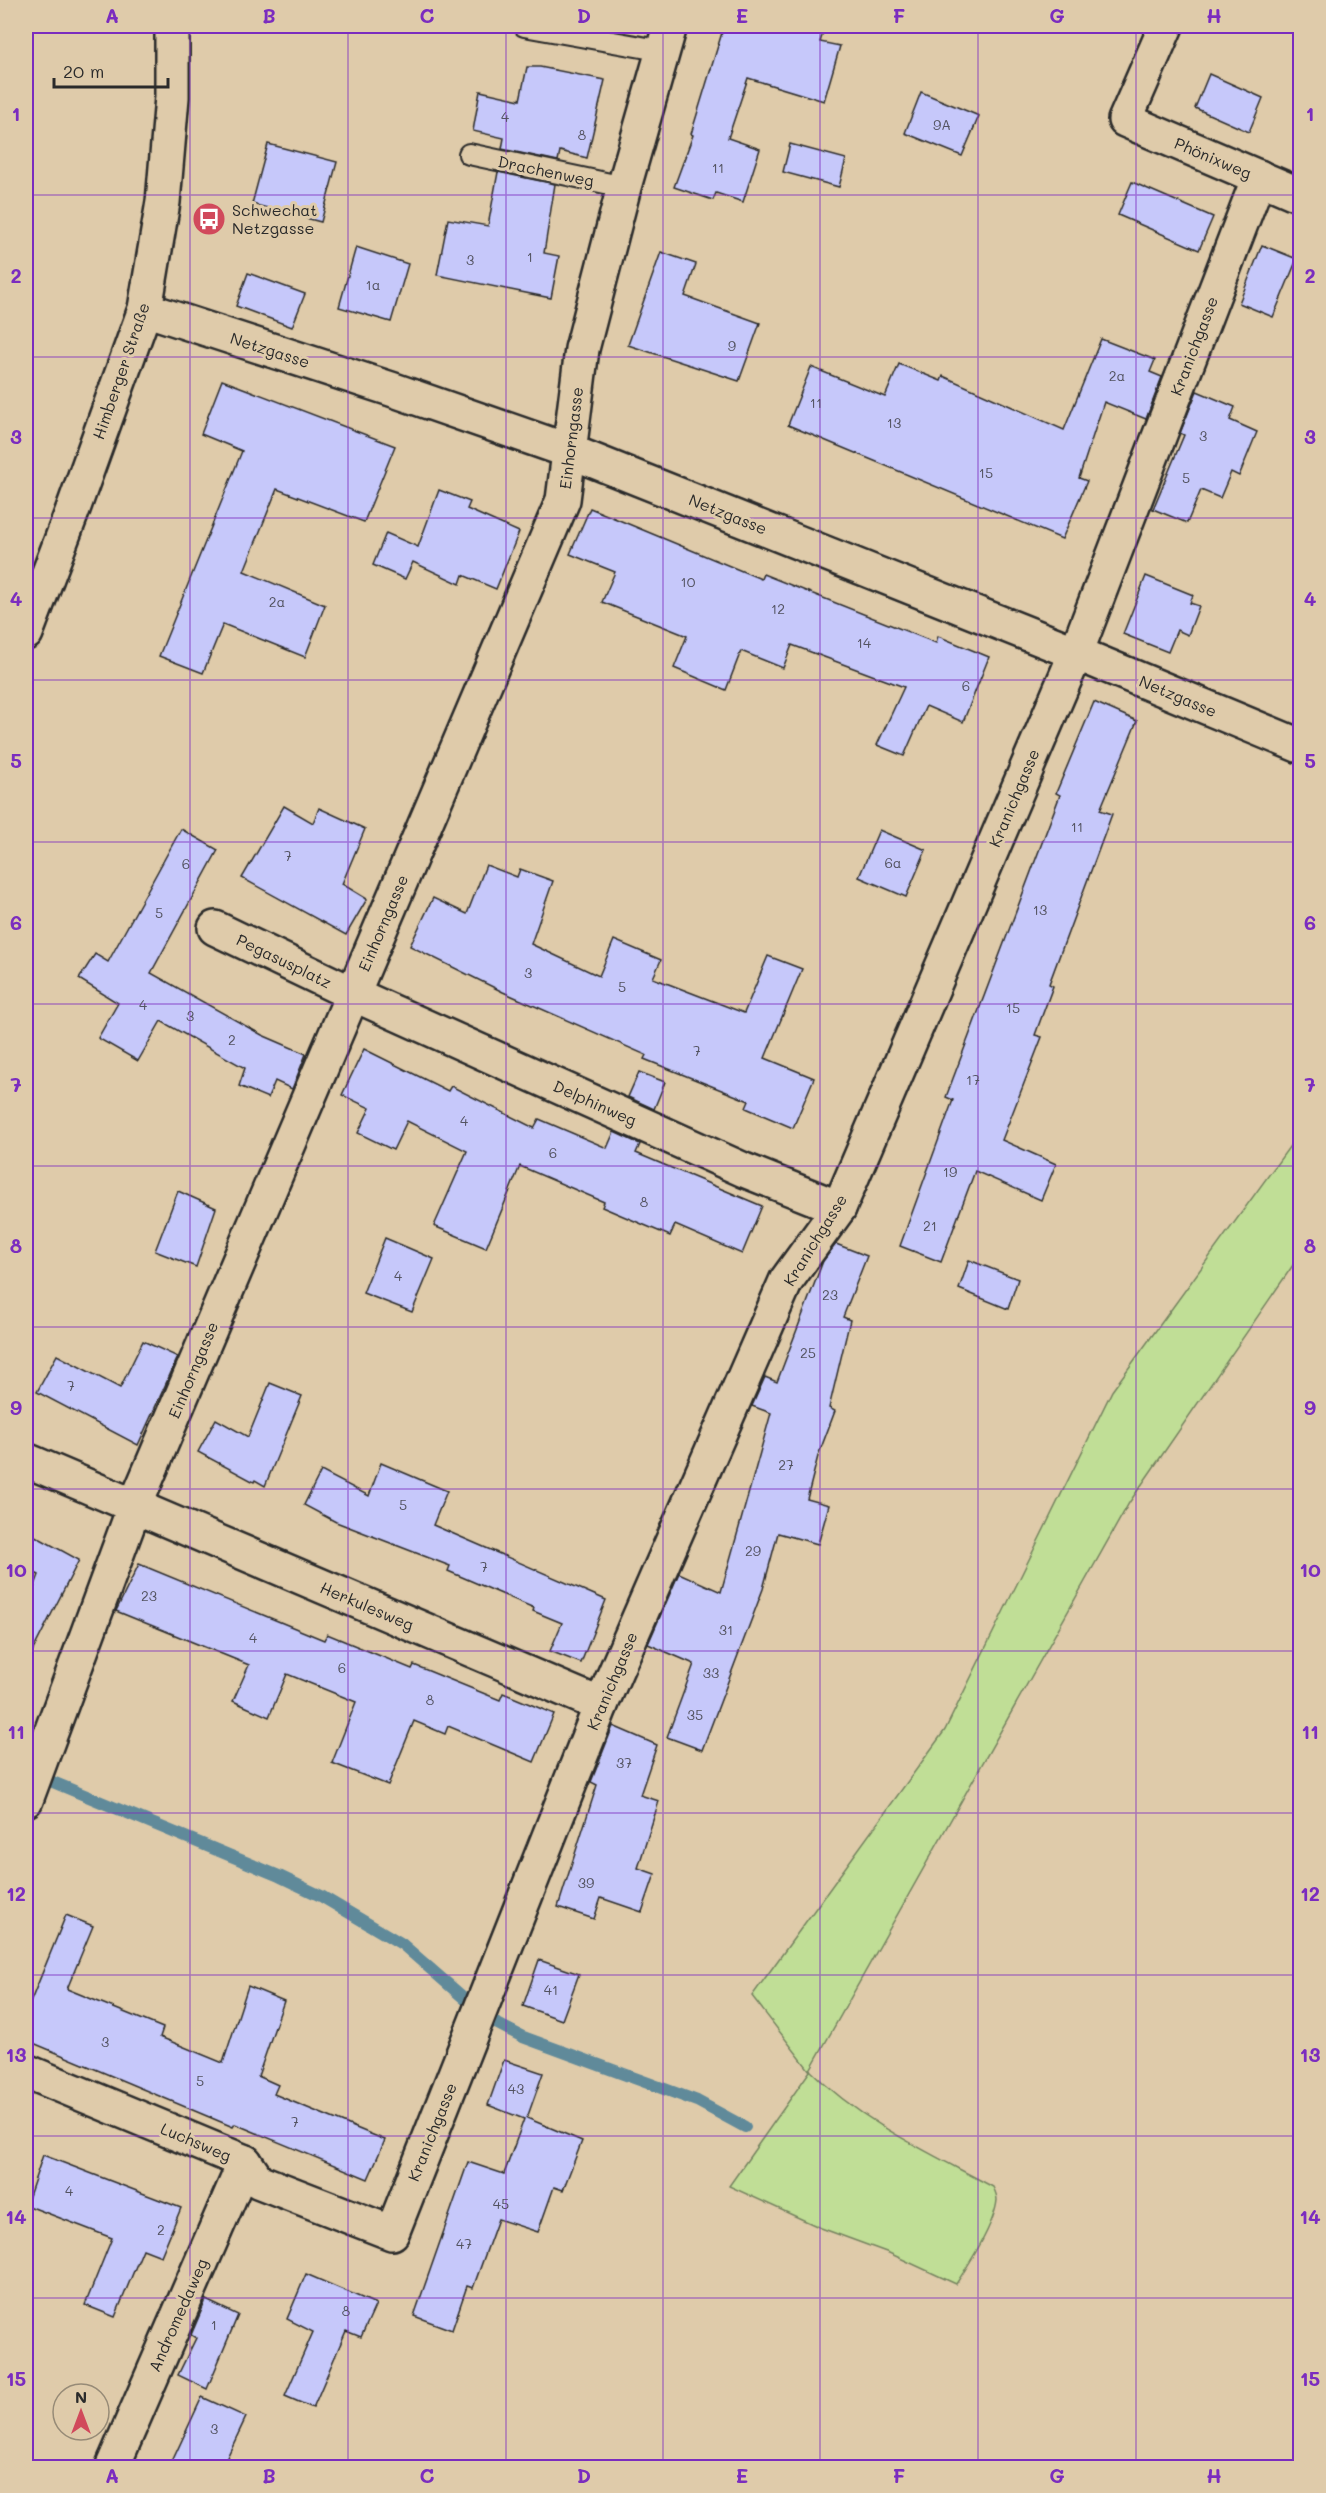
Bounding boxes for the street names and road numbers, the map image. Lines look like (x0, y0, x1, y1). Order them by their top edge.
street label: Phönixweg (1171, 132, 1255, 183)
street label: Drachenweg (496, 150, 596, 191)
street label: Kranichgasse (1165, 293, 1222, 398)
street label: Himberger Straße (87, 300, 154, 442)
street label: Netzgasse (228, 327, 313, 372)
street label: Einhorngasse (554, 386, 587, 490)
street label: Netzgasse (686, 488, 770, 539)
street label: Netzgasse (1136, 670, 1220, 721)
street label: Kranichgasse (983, 746, 1044, 850)
street label: Einhorngasse (353, 871, 412, 974)
street label: Pegasusplatz (233, 929, 335, 993)
street label: Delphinweg (550, 1075, 640, 1130)
street label: Kranichgasse (778, 1190, 851, 1290)
street label: Einhorngasse (163, 1318, 222, 1421)
street label: Herkulesweg (317, 1576, 417, 1635)
street label: Kranichgasse (581, 1629, 642, 1733)
street label: Kranichgasse (402, 2079, 461, 2184)
street label: Luchsweg (158, 2117, 235, 2166)
street label: Andromedaweg (143, 2255, 212, 2375)

